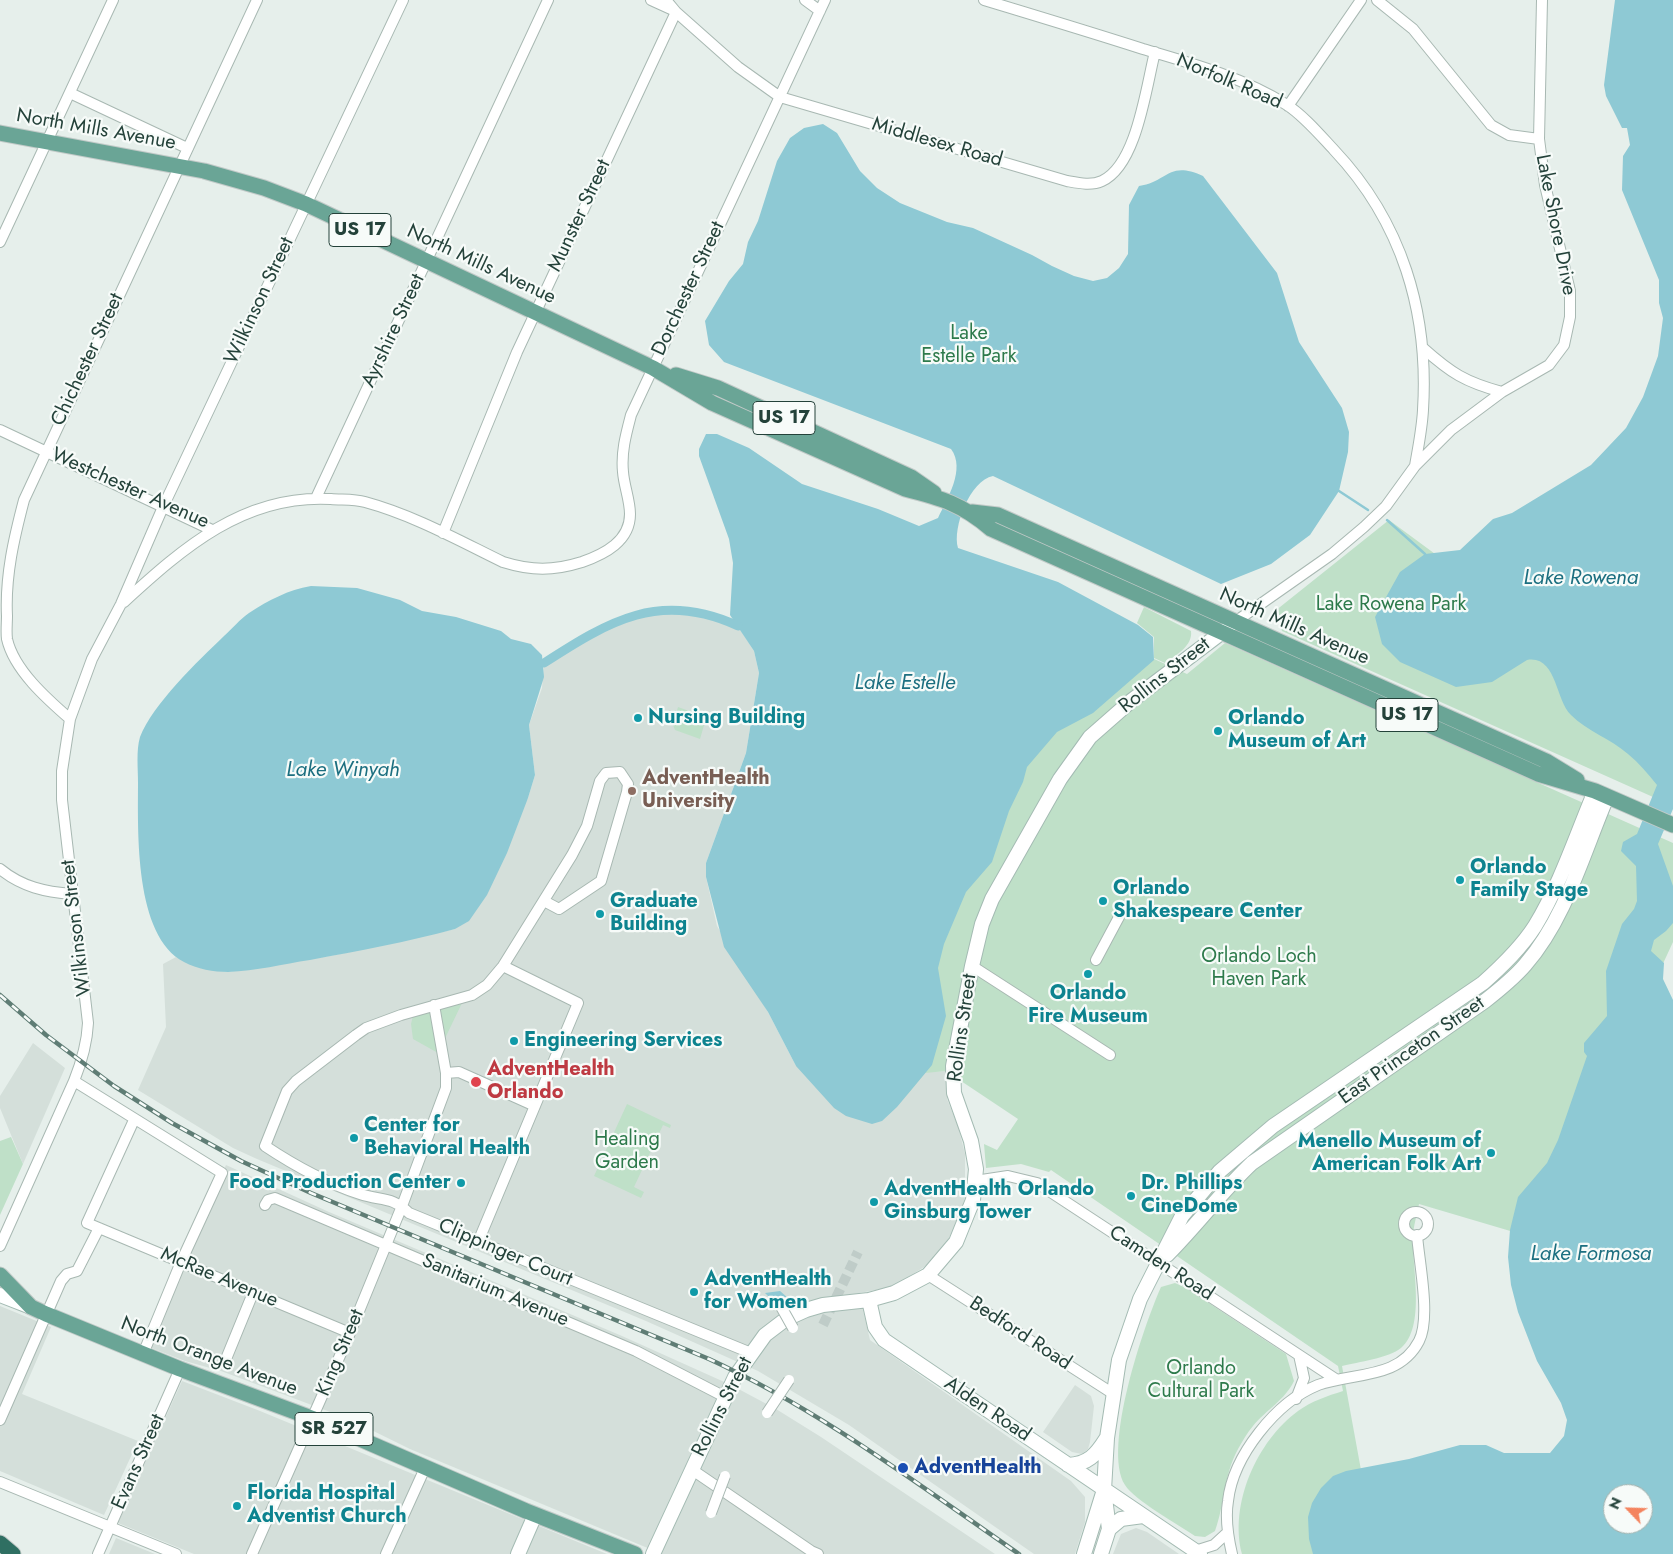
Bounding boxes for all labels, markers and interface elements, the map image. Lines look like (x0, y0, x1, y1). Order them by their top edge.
street label: Norfolk Road (1173, 49, 1285, 115)
street label: North Mills Avenue (14, 104, 178, 156)
street label: Middlesex Road (869, 113, 1005, 173)
street label: Lake Shore Drive (1530, 152, 1580, 298)
street label: Munster Street (544, 156, 616, 276)
road number: US 17 (329, 214, 391, 246)
street label: Dorchester Street (647, 218, 731, 360)
street label: North Mills Avenue (403, 220, 559, 310)
street label: Wilkinson Street (220, 234, 300, 368)
street label: Ayrshire Street (357, 271, 431, 391)
street label: Chichester Street (47, 290, 129, 430)
park label: Lake Estelle Park (921, 322, 1017, 369)
road number: US 17 (753, 402, 815, 434)
street label: Westchester Avenue (47, 443, 213, 535)
water label: Lake Rowena (1524, 566, 1638, 592)
street label: North Mills Avenue (1215, 583, 1373, 671)
park label: Lake Rowena Park (1316, 593, 1466, 617)
street label: Rollins Street (1115, 633, 1215, 719)
water label: Lake Estelle (855, 671, 955, 697)
road number: US 17 (1376, 698, 1438, 732)
place label: Nursing Building (648, 706, 805, 730)
place label: Orlando Museum of Art (1228, 707, 1366, 754)
marker: Nursing Building (632, 712, 644, 724)
marker: Orlando Museum of Art (1212, 725, 1224, 737)
water label: Lake Winyah (286, 758, 400, 784)
place label: AdventHealth University (642, 767, 770, 814)
marker: AdventHealth University (626, 785, 638, 797)
place label: Orlando Family Stage (1470, 856, 1588, 903)
street label: Wilkinson Street (57, 858, 97, 998)
marker: Orlando Family Stage (1454, 874, 1466, 886)
place label: Orlando Shakespeare Center (1113, 877, 1302, 924)
place label: Graduate Building (610, 890, 698, 937)
marker: Orlando Shakespeare Center (1097, 895, 1109, 907)
marker: Graduate Building (594, 908, 606, 920)
park label: Orlando Loch Haven Park (1201, 945, 1317, 992)
marker: Orlando Fire Museum (1082, 968, 1094, 980)
street label: Rollins Street (944, 972, 982, 1084)
place label: Orlando Fire Museum (1028, 982, 1148, 1029)
street label: East Princeton Street (1335, 992, 1489, 1110)
place label: Engineering Services (524, 1029, 722, 1053)
marker: Engineering Services (508, 1035, 520, 1047)
place label: AdventHealth Orlando (487, 1058, 615, 1105)
marker: AdventHealth Orlando (469, 1075, 483, 1089)
place label: Center for Behavioral Health (364, 1114, 530, 1161)
park label: Healing Garden (594, 1128, 660, 1175)
place label: Menello Museum of American Folk Art (1298, 1130, 1481, 1177)
marker: Center for Behavioral Health (348, 1132, 360, 1144)
marker: Menello Museum of American Folk Art (1485, 1147, 1497, 1159)
place label: Food Production Center (229, 1171, 451, 1195)
place label: Dr. Phillips CineDome (1141, 1172, 1242, 1219)
marker: Food Production Center (455, 1177, 467, 1189)
place label: AdventHealth Orlando Ginsburg Tower (884, 1178, 1094, 1225)
marker: Dr. Phillips CineDome (1125, 1190, 1137, 1202)
marker: AdventHealth Orlando Ginsburg Tower (868, 1196, 880, 1208)
street label: Clippinger Court (434, 1214, 576, 1292)
street label: Camden Road (1104, 1221, 1218, 1307)
street label: McRae Avenue (157, 1242, 281, 1314)
water label: Lake Formosa (1531, 1242, 1651, 1268)
street label: Sanitarium Avenue (418, 1249, 572, 1333)
place label: AdventHealth for Women (704, 1268, 832, 1315)
marker: AdventHealth for Women (688, 1286, 700, 1298)
street label: Bedford Road (964, 1292, 1076, 1376)
street label: King Street (312, 1306, 370, 1400)
street label: North Orange Avenue (117, 1312, 301, 1402)
street label: Rollins Street (688, 1353, 758, 1461)
park label: Orlando Cultural Park (1148, 1357, 1254, 1404)
street label: Alden Road (939, 1372, 1035, 1448)
street label: Evans Street (107, 1411, 171, 1513)
road number: SR 527 (295, 1412, 373, 1446)
place label: AdventHealth (914, 1456, 1042, 1480)
marker: AdventHealth (896, 1461, 910, 1475)
place label: Florida Hospital Adventist Church (247, 1482, 407, 1529)
north arrow (1603, 1484, 1653, 1534)
text: N (1604, 1494, 1627, 1512)
marker: Florida Hospital Adventist Church (231, 1500, 243, 1512)

